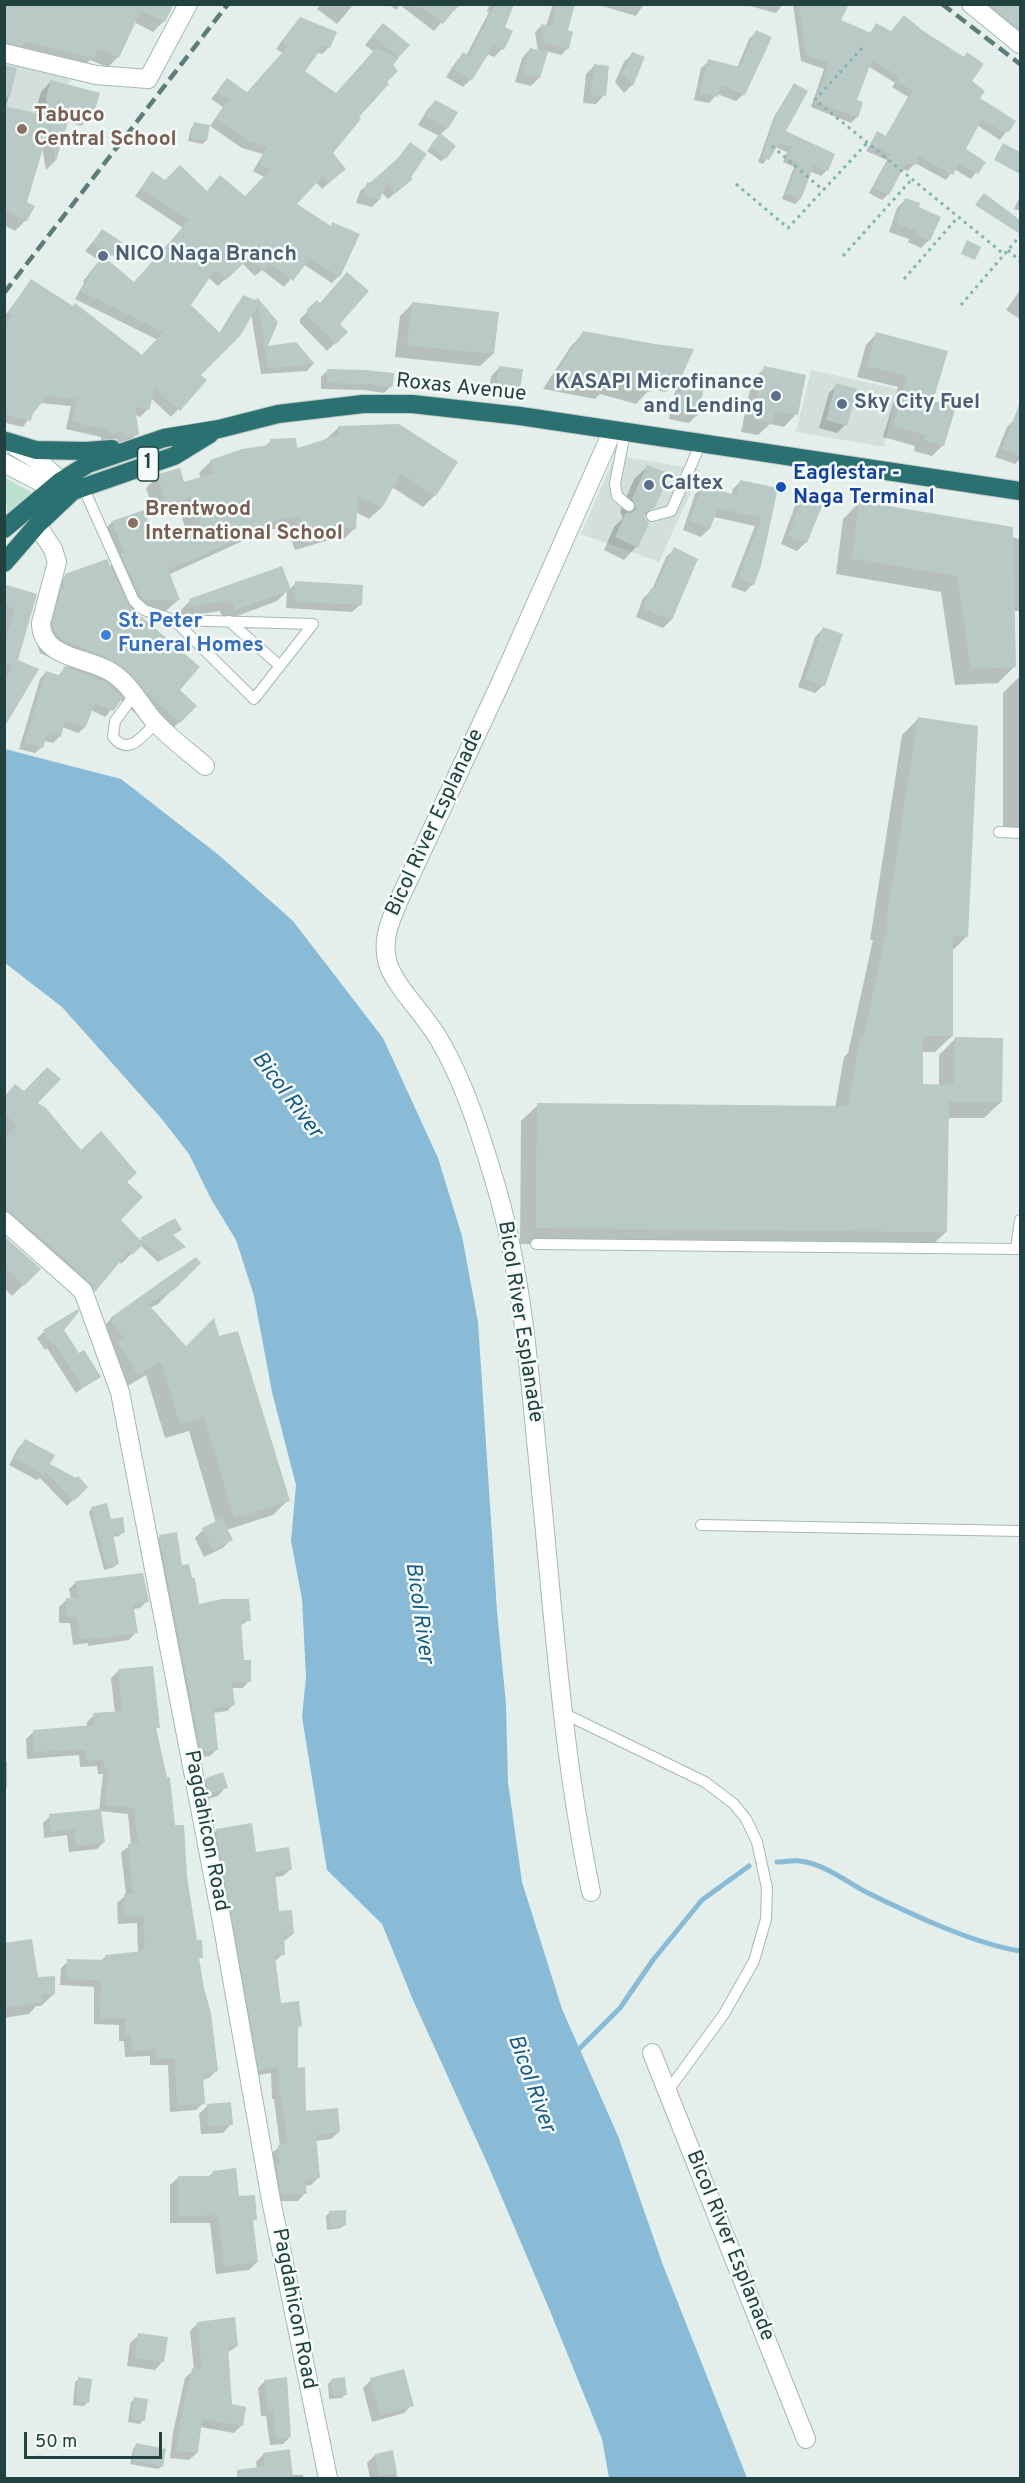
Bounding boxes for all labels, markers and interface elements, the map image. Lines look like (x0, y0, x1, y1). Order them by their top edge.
place label: Tabuco Central School (34, 104, 177, 154)
marker: Tabuco Central School (15, 122, 29, 136)
place label: NICO Naga Branch (115, 243, 297, 269)
marker: NICO Naga Branch (96, 249, 110, 263)
street label: Roxas Avenue (395, 370, 527, 408)
place label: KASAPI Microfinance and Lending (555, 371, 764, 421)
marker: KASAPI Microfinance and Lending (769, 389, 783, 403)
place label: Sky City Fuel (854, 391, 980, 417)
marker: Sky City Fuel (835, 397, 849, 411)
road number: 1 (138, 447, 158, 481)
place label: Eaglestar - Naga Terminal (793, 462, 935, 512)
place label: Caltex (661, 472, 724, 498)
marker: Caltex (642, 478, 656, 492)
marker: Eaglestar - Naga Terminal (774, 480, 788, 494)
place label: Brentwood International School (145, 498, 343, 548)
marker: Brentwood International School (126, 516, 140, 530)
place label: St. Peter Funeral Homes (118, 610, 264, 660)
marker: St. Peter Funeral Homes (99, 628, 113, 642)
street label: Bicol River Esplanade (382, 725, 490, 921)
water label: Bicol River (245, 1047, 327, 1145)
street label: Bicol River Esplanade (491, 1219, 547, 1425)
water label: Bicol River (398, 1561, 438, 1665)
street label: Pagdahicon Road (177, 1748, 233, 1914)
water label: Bicol River (500, 2032, 560, 2136)
street label: Bicol River Esplanade (679, 2147, 779, 2345)
street label: Pagdahicon Road (265, 2226, 321, 2392)
scale bar (27, 2420, 165, 2458)
text: 50 m (35, 2431, 77, 2454)

